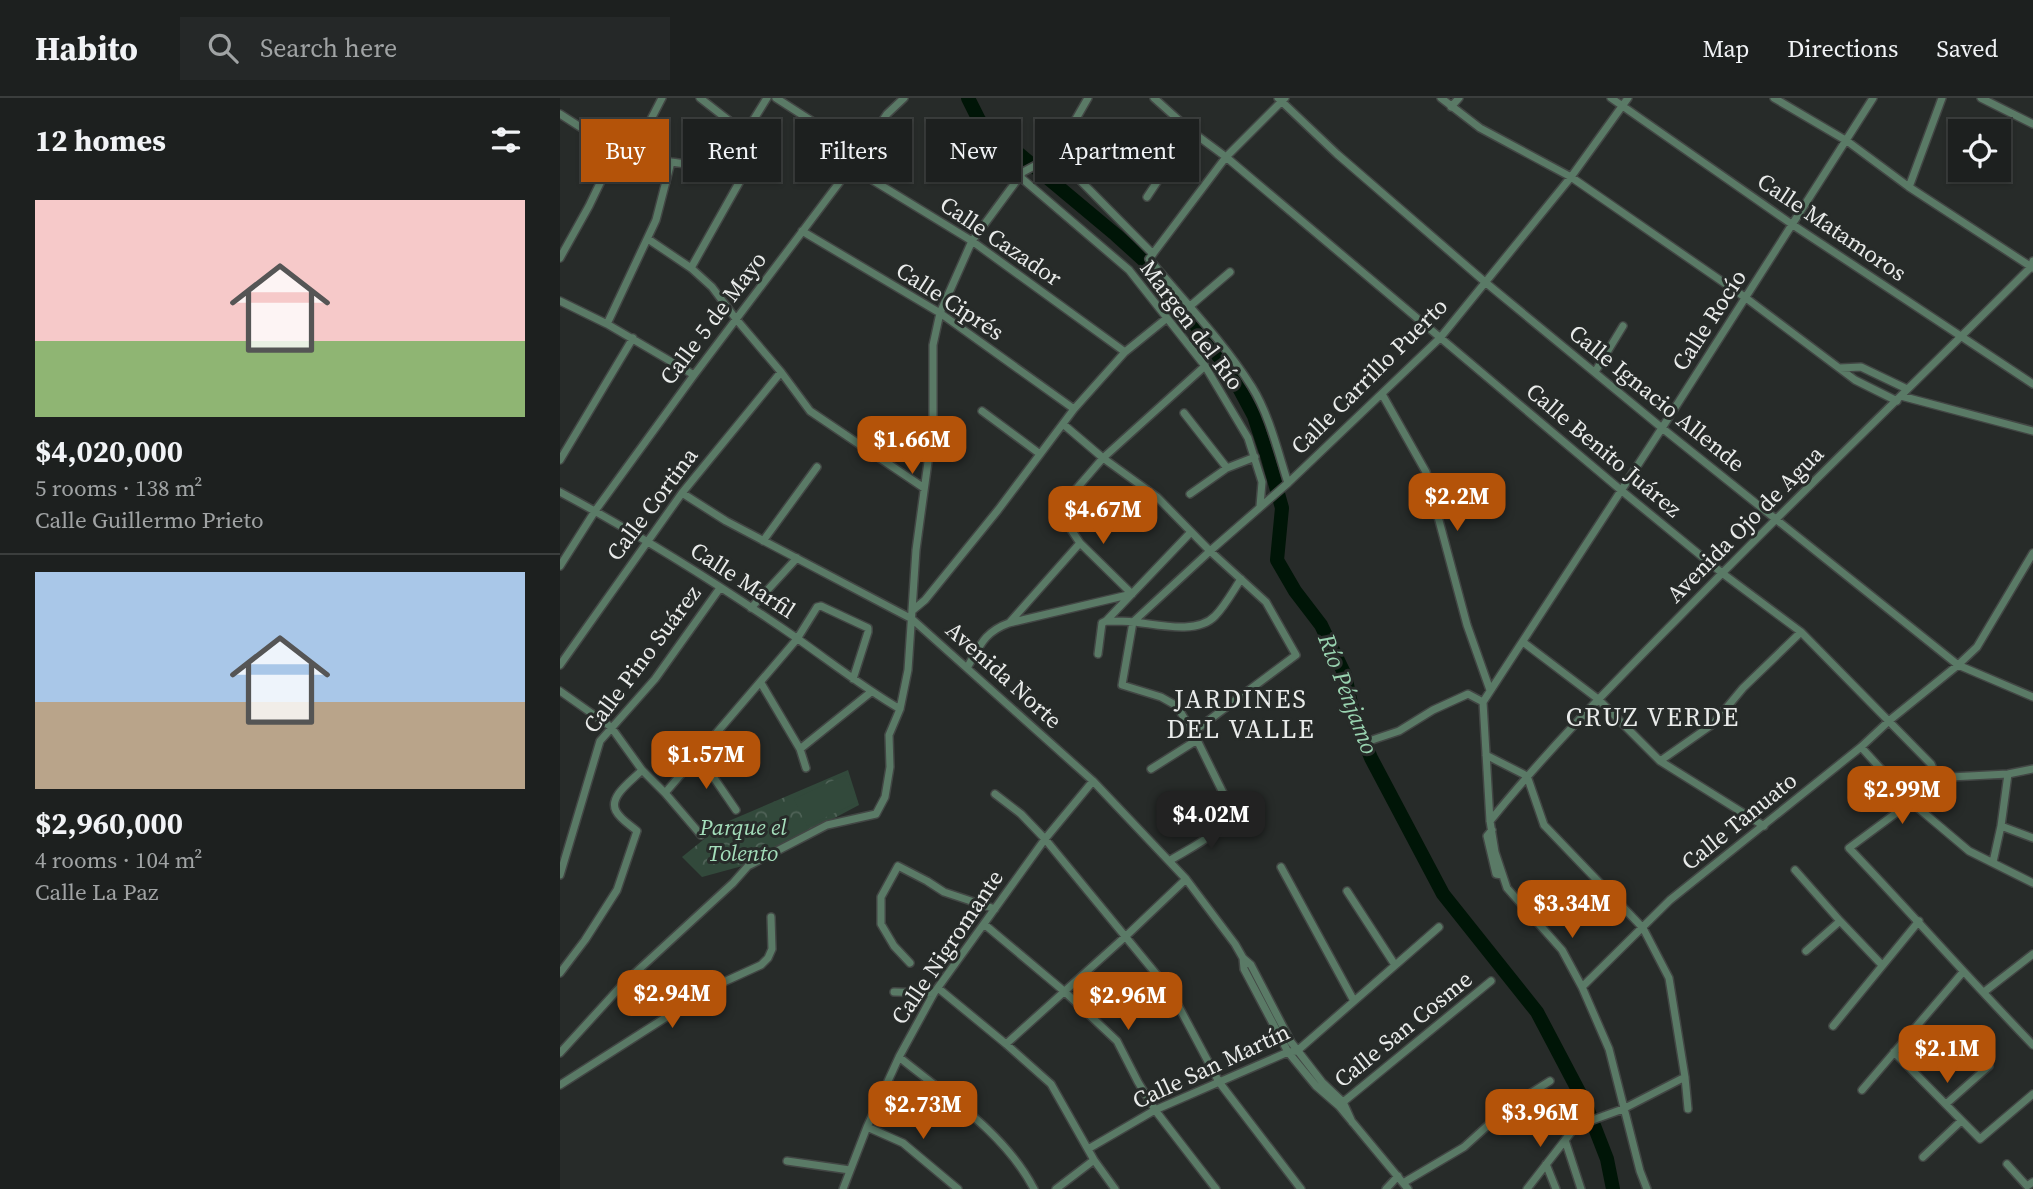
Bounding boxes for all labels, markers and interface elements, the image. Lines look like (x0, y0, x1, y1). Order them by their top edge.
search box (180, 17, 670, 80)
text: Habito (35, 26, 138, 71)
icon: search (204, 29, 242, 67)
text: Search here (260, 30, 397, 66)
text: Map (1702, 32, 1749, 65)
text: Directions (1787, 32, 1898, 65)
text: Saved (1936, 32, 1998, 65)
chip: Buy (581, 119, 669, 182)
chip: Rent (683, 119, 781, 182)
chip: Filters (795, 119, 912, 182)
chip: New (926, 119, 1021, 182)
chip: Apartment (1035, 119, 1199, 182)
map controls (1948, 119, 2011, 182)
button: locate (1948, 119, 2011, 182)
text: 12 homes (35, 120, 166, 161)
icon: filters (487, 121, 525, 159)
street label: Calle Matamoros (1751, 165, 1913, 289)
street label: Calle Cazador (934, 188, 1069, 294)
icon: home (217, 245, 343, 371)
street label: Calle 5 de Mayo (652, 245, 774, 391)
street label: Margen del Río (1132, 253, 1252, 397)
street label: Calle Ciprés (890, 254, 1010, 348)
street label: Calle Rocío (1664, 263, 1754, 377)
street label: Calle Carrillo Puerto (1283, 290, 1455, 462)
street label: Calle Ignacio Allende (1562, 317, 1752, 479)
street label: Calle Benito Juárez (1519, 375, 1689, 525)
pin: $1.66M (855, 416, 969, 476)
text: $1.66M (873, 423, 951, 455)
text: $4,020,000 (35, 431, 183, 472)
street label: Avenida Ojo de Agua (1659, 438, 1831, 610)
street label: Calle Cortina (599, 441, 705, 567)
text: 5 rooms · 138 m² (35, 472, 202, 504)
pin: $2.2M (1408, 474, 1506, 533)
text: $2.2M (1425, 480, 1489, 512)
pin: $4.67M (1046, 486, 1160, 546)
text: $4.67M (1064, 493, 1142, 525)
text: Calle Guillermo Prieto (35, 504, 264, 536)
street label: Calle Marfil (684, 534, 802, 626)
street label: Calle Pino Suárez (576, 578, 708, 740)
street label: Avenida Norte (939, 614, 1069, 736)
icon: home (217, 617, 343, 743)
water label: Río Pénjamo (1310, 628, 1387, 759)
district label: JARDINES DEL VALLE (1166, 681, 1316, 747)
district label: CRUZ VERDE (1566, 699, 1740, 735)
pin: $1.57M (649, 732, 763, 791)
text: $1.57M (667, 738, 745, 770)
street label: Calle Tanuato (1674, 764, 1804, 878)
pin: $2.99M (1845, 766, 1959, 826)
text: $2.99M (1863, 773, 1941, 805)
pin: $4.02M (1154, 792, 1268, 851)
text: $4.02M (1172, 798, 1250, 830)
text: $2,960,000 (35, 803, 183, 844)
park label: Parque el Tolento (698, 811, 787, 869)
text: 4 rooms · 104 m² (35, 844, 202, 876)
street label: Calle Nigromante (883, 863, 1011, 1031)
text: Calle La Paz (35, 876, 159, 908)
pin: $3.34M (1515, 880, 1629, 940)
text: $3.34M (1533, 887, 1611, 919)
street label: Calle San Cosme (1327, 963, 1479, 1095)
pin: $2.94M (615, 970, 729, 1030)
pin: $2.96M (1071, 972, 1185, 1032)
text: $2.94M (633, 977, 711, 1009)
text: $2.96M (1089, 979, 1167, 1011)
street label: Calle San Martín (1127, 1016, 1295, 1116)
pin: $2.1M (1898, 1026, 1996, 1085)
text: $2.1M (1915, 1032, 1979, 1064)
pin: $2.73M (866, 1082, 980, 1141)
text: $2.73M (884, 1088, 962, 1120)
pin: $3.96M (1483, 1090, 1597, 1149)
text: $3.96M (1501, 1096, 1579, 1128)

